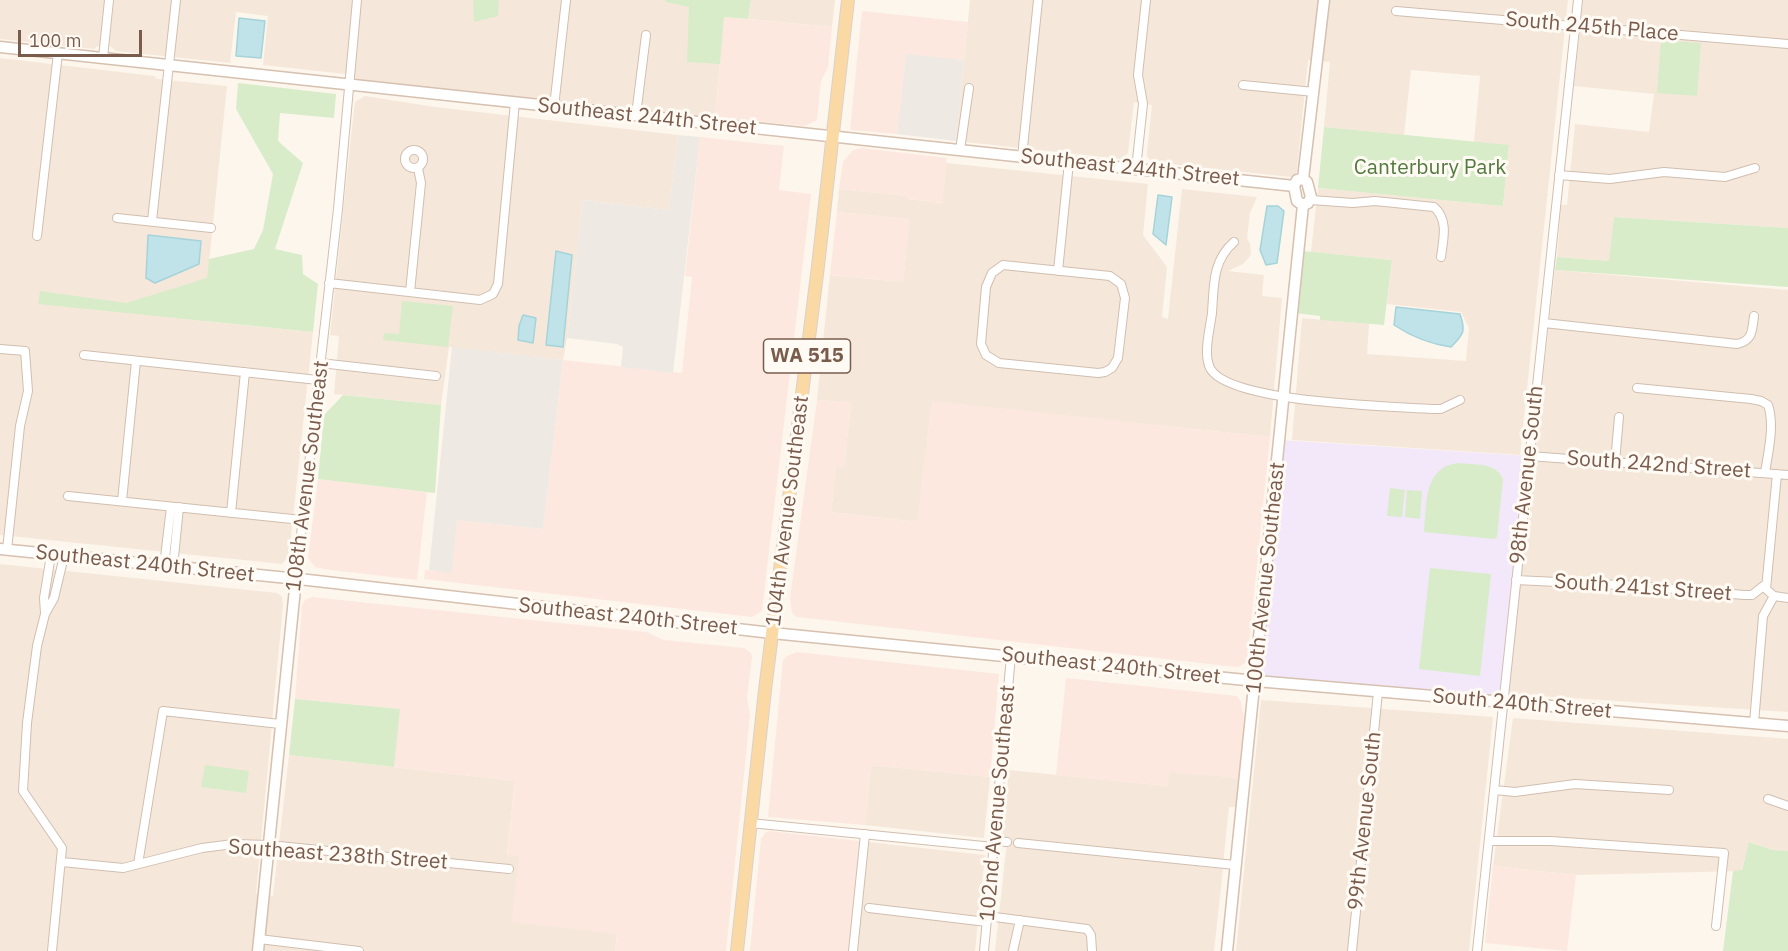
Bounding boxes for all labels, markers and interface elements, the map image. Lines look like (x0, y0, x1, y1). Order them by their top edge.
street label: South 245th Place (1504, 7, 1680, 47)
scale bar (21, 18, 146, 56)
text: 100 m (29, 29, 81, 52)
street label: Southeast 244th Street (536, 93, 758, 141)
street label: Southeast 244th Street (1019, 144, 1241, 192)
park label: Canterbury Park (1354, 155, 1506, 181)
road number: WA 515 (764, 339, 850, 373)
street label: 108th Avenue Southeast (281, 359, 335, 593)
street label: 98th Avenue South (1505, 384, 1549, 566)
street label: 104th Avenue Southeast (761, 394, 815, 628)
street label: South 242nd Street (1566, 446, 1752, 484)
street label: 100th Avenue Southeast (1241, 461, 1291, 695)
street label: Southeast 240th Street (34, 540, 256, 588)
street label: South 241st Street (1553, 569, 1733, 607)
street label: Southeast 240th Street (517, 593, 739, 641)
street label: Southeast 240th Street (1000, 642, 1222, 690)
street label: 102nd Avenue Southeast (975, 684, 1021, 922)
street label: South 240th Street (1431, 684, 1613, 724)
street label: 99th Avenue South (1343, 730, 1387, 912)
street label: Southeast 238th Street (227, 835, 449, 875)

